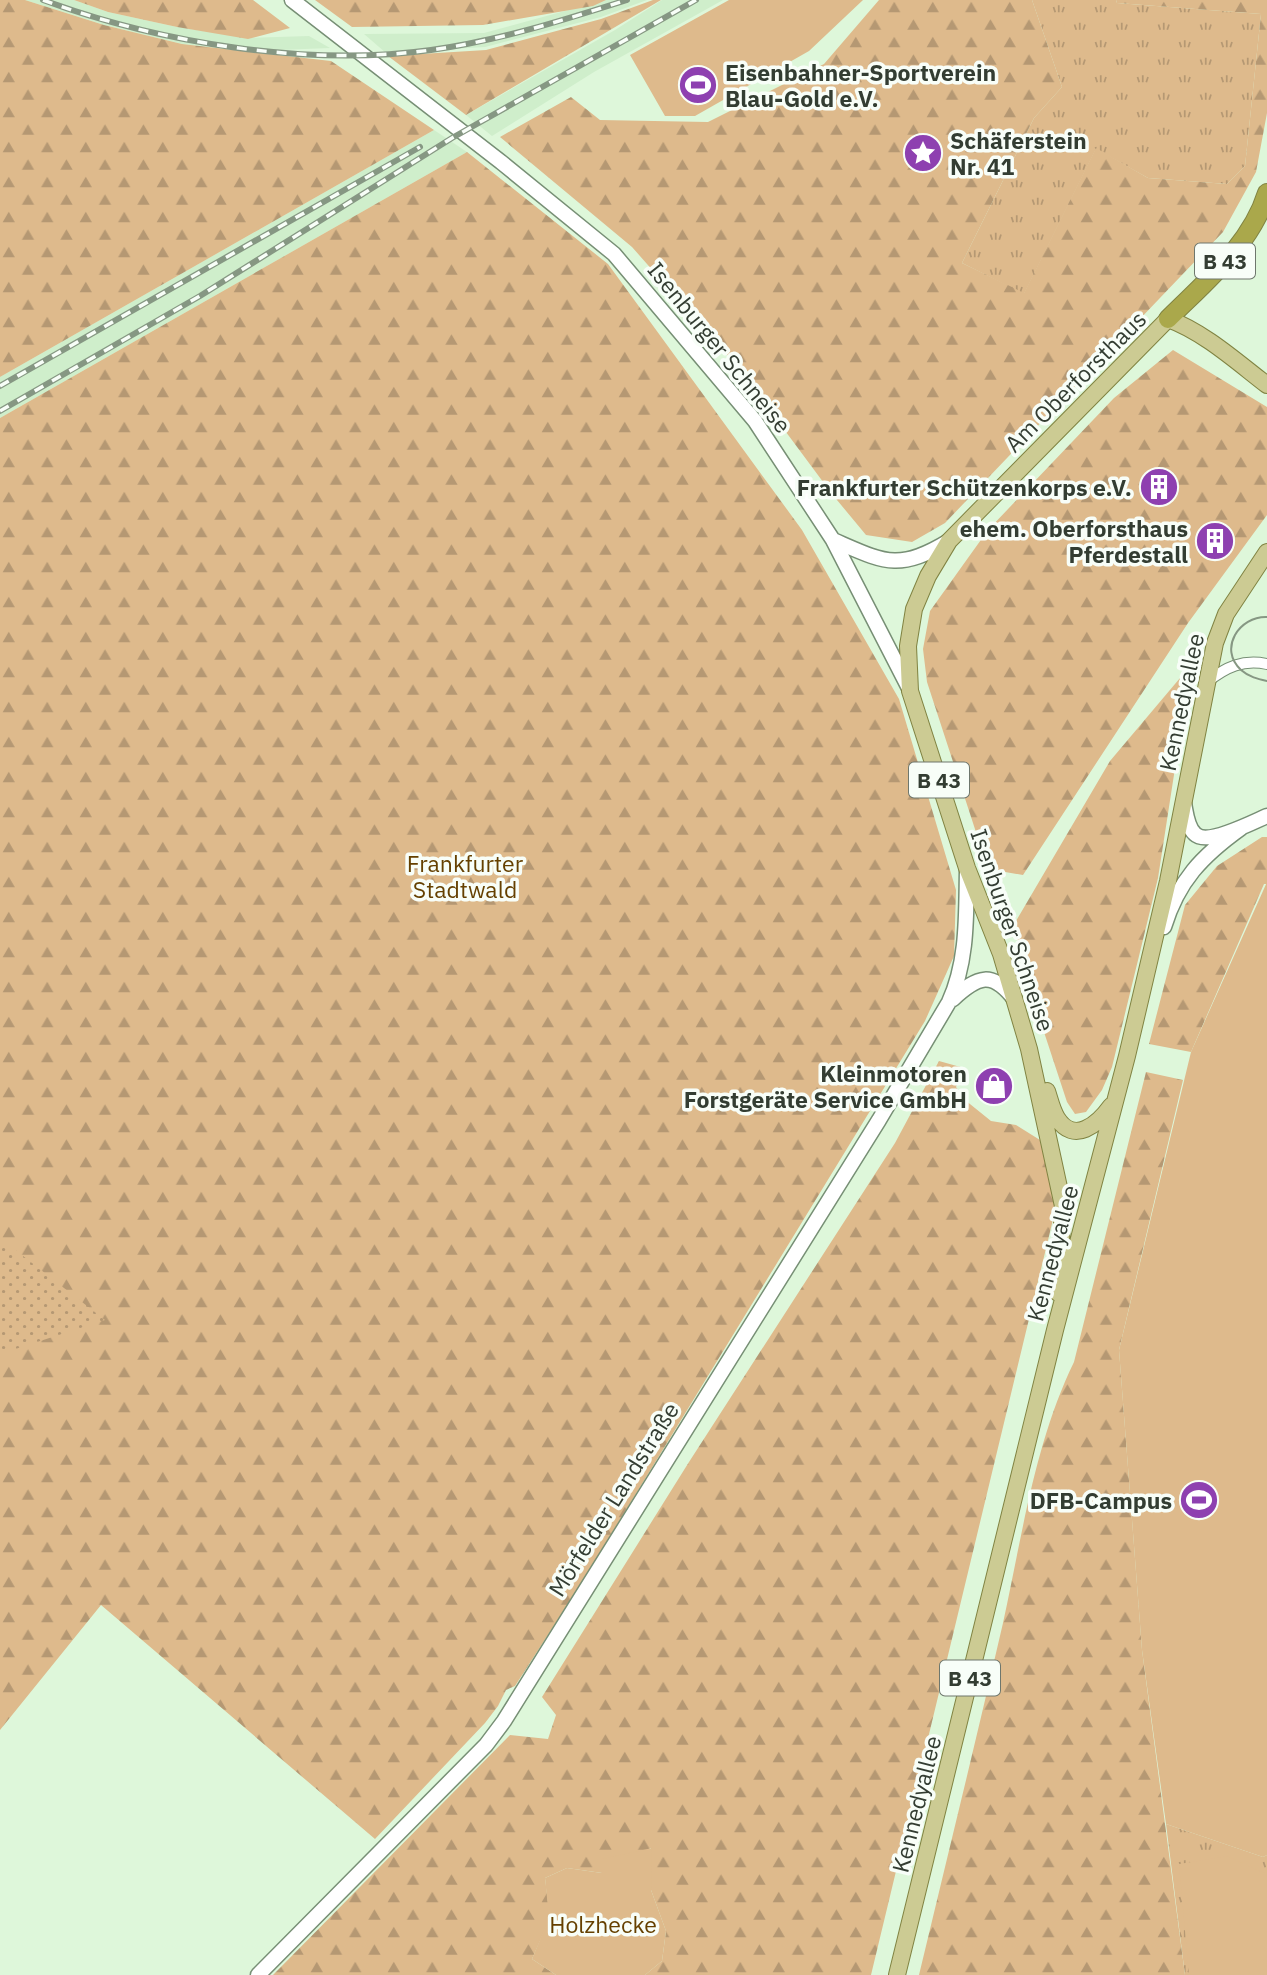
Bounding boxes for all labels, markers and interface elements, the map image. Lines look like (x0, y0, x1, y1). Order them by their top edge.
place label: Eisenbahner-Sportverein Blau-Gold e.V. (725, 57, 996, 113)
sports icon: Eisenbahner-Sportverein Blau-Gold e.V. (677, 64, 719, 106)
place label: Schäferstein Nr. 41 (950, 125, 1087, 181)
place icon: Schäferstein Nr. 41 (902, 132, 944, 174)
road number: B 43 (1195, 244, 1255, 278)
street label: Isenburger Schneise (642, 255, 798, 439)
street label: Am Oberforsthaus (998, 304, 1152, 458)
building icon: Frankfurter Schützenkorps e.V. (1138, 466, 1180, 508)
place label: Frankfurter Schützenkorps e.V. (797, 472, 1132, 502)
place label: ehem. Oberforsthaus Pferdestall (960, 513, 1188, 569)
building icon: ehem. Oberforsthaus Pferdestall (1194, 520, 1236, 562)
street label: Kennedyallee (1152, 630, 1210, 774)
road number: B 43 (909, 762, 969, 798)
street label: Isenburger Schneise (964, 825, 1062, 1035)
park label: Frankfurter Stadtwald (407, 848, 524, 904)
place label: Kleinmotoren Forstgeräte Service GmbH (684, 1058, 967, 1114)
shop icon: Kleinmotoren Forstgeräte Service GmbH (973, 1065, 1015, 1107)
street label: Kennedyallee (1019, 1182, 1085, 1324)
street label: Mörfelder Landstraße (541, 1396, 685, 1602)
sports icon: DFB-Campus (1178, 1479, 1220, 1521)
place label: DFB-Campus (1030, 1485, 1172, 1515)
road number: B 43 (940, 1660, 1000, 1696)
street label: Kennedyallee (885, 1733, 947, 1875)
park label: Holzhecke (549, 1909, 657, 1939)

